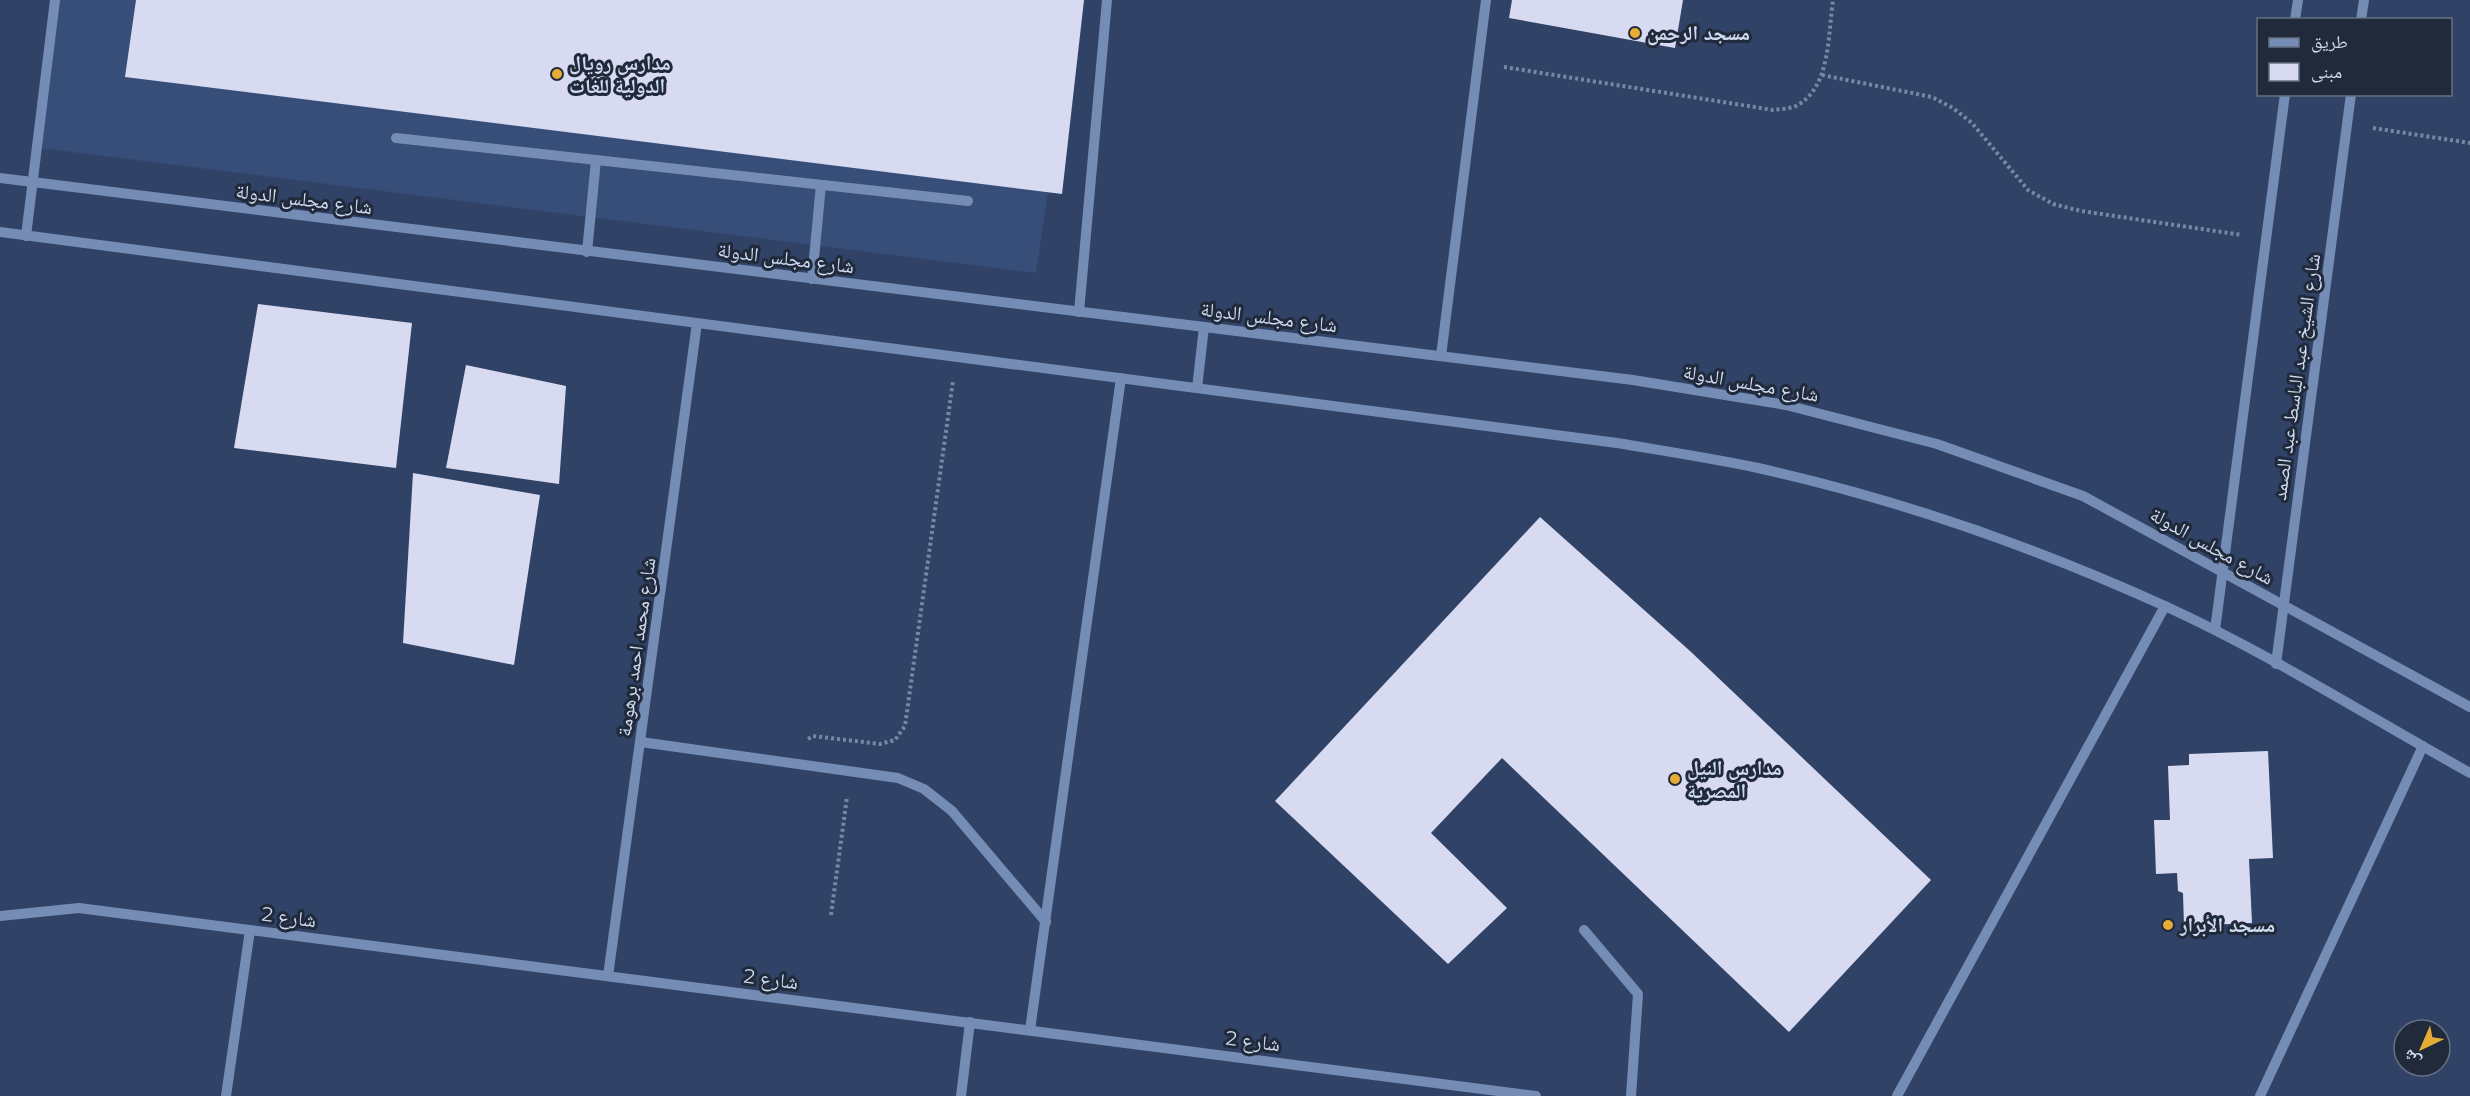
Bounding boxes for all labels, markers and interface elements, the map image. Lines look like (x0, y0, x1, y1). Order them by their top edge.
legend (2257, 18, 2452, 96)
place label: مسجد الرحمن (1647, 21, 1750, 46)
marker: مسجد الرحمن (1628, 26, 1642, 40)
text: طريق (2311, 31, 2348, 53)
place label: مدارس رويال الدولية للغات (569, 51, 671, 98)
text: مبنى (2311, 61, 2342, 83)
marker: مدارس رويال الدولية للغات (550, 67, 564, 81)
street label: شارع مجلس الدولة (234, 179, 374, 220)
street label: شارع مجلس الدولة (716, 238, 856, 279)
street label: شارع الشيخ عبد الباسط عبد الصمد (2267, 252, 2326, 502)
street label: شارع مجلس الدولة (1199, 297, 1339, 338)
street label: شارع مجلس الدولة (1681, 359, 1821, 408)
street label: شارع مجلس الدولة (2146, 502, 2278, 591)
street label: شارع محمد احمد برهومة (612, 556, 661, 738)
place label: مدارس النيل المصرية (1687, 756, 1782, 803)
marker: مدارس النيل المصرية (1668, 772, 1682, 786)
street label: شارع 2 (260, 902, 318, 933)
place label: مسجد الأبرار (2179, 913, 2275, 937)
marker: مسجد الأبرار (2161, 918, 2175, 932)
street label: شارع 2 (742, 964, 800, 995)
north arrow (2392, 1018, 2452, 1078)
street label: شارع 2 (1224, 1026, 1282, 1057)
text: ش (2399, 1046, 2425, 1071)

